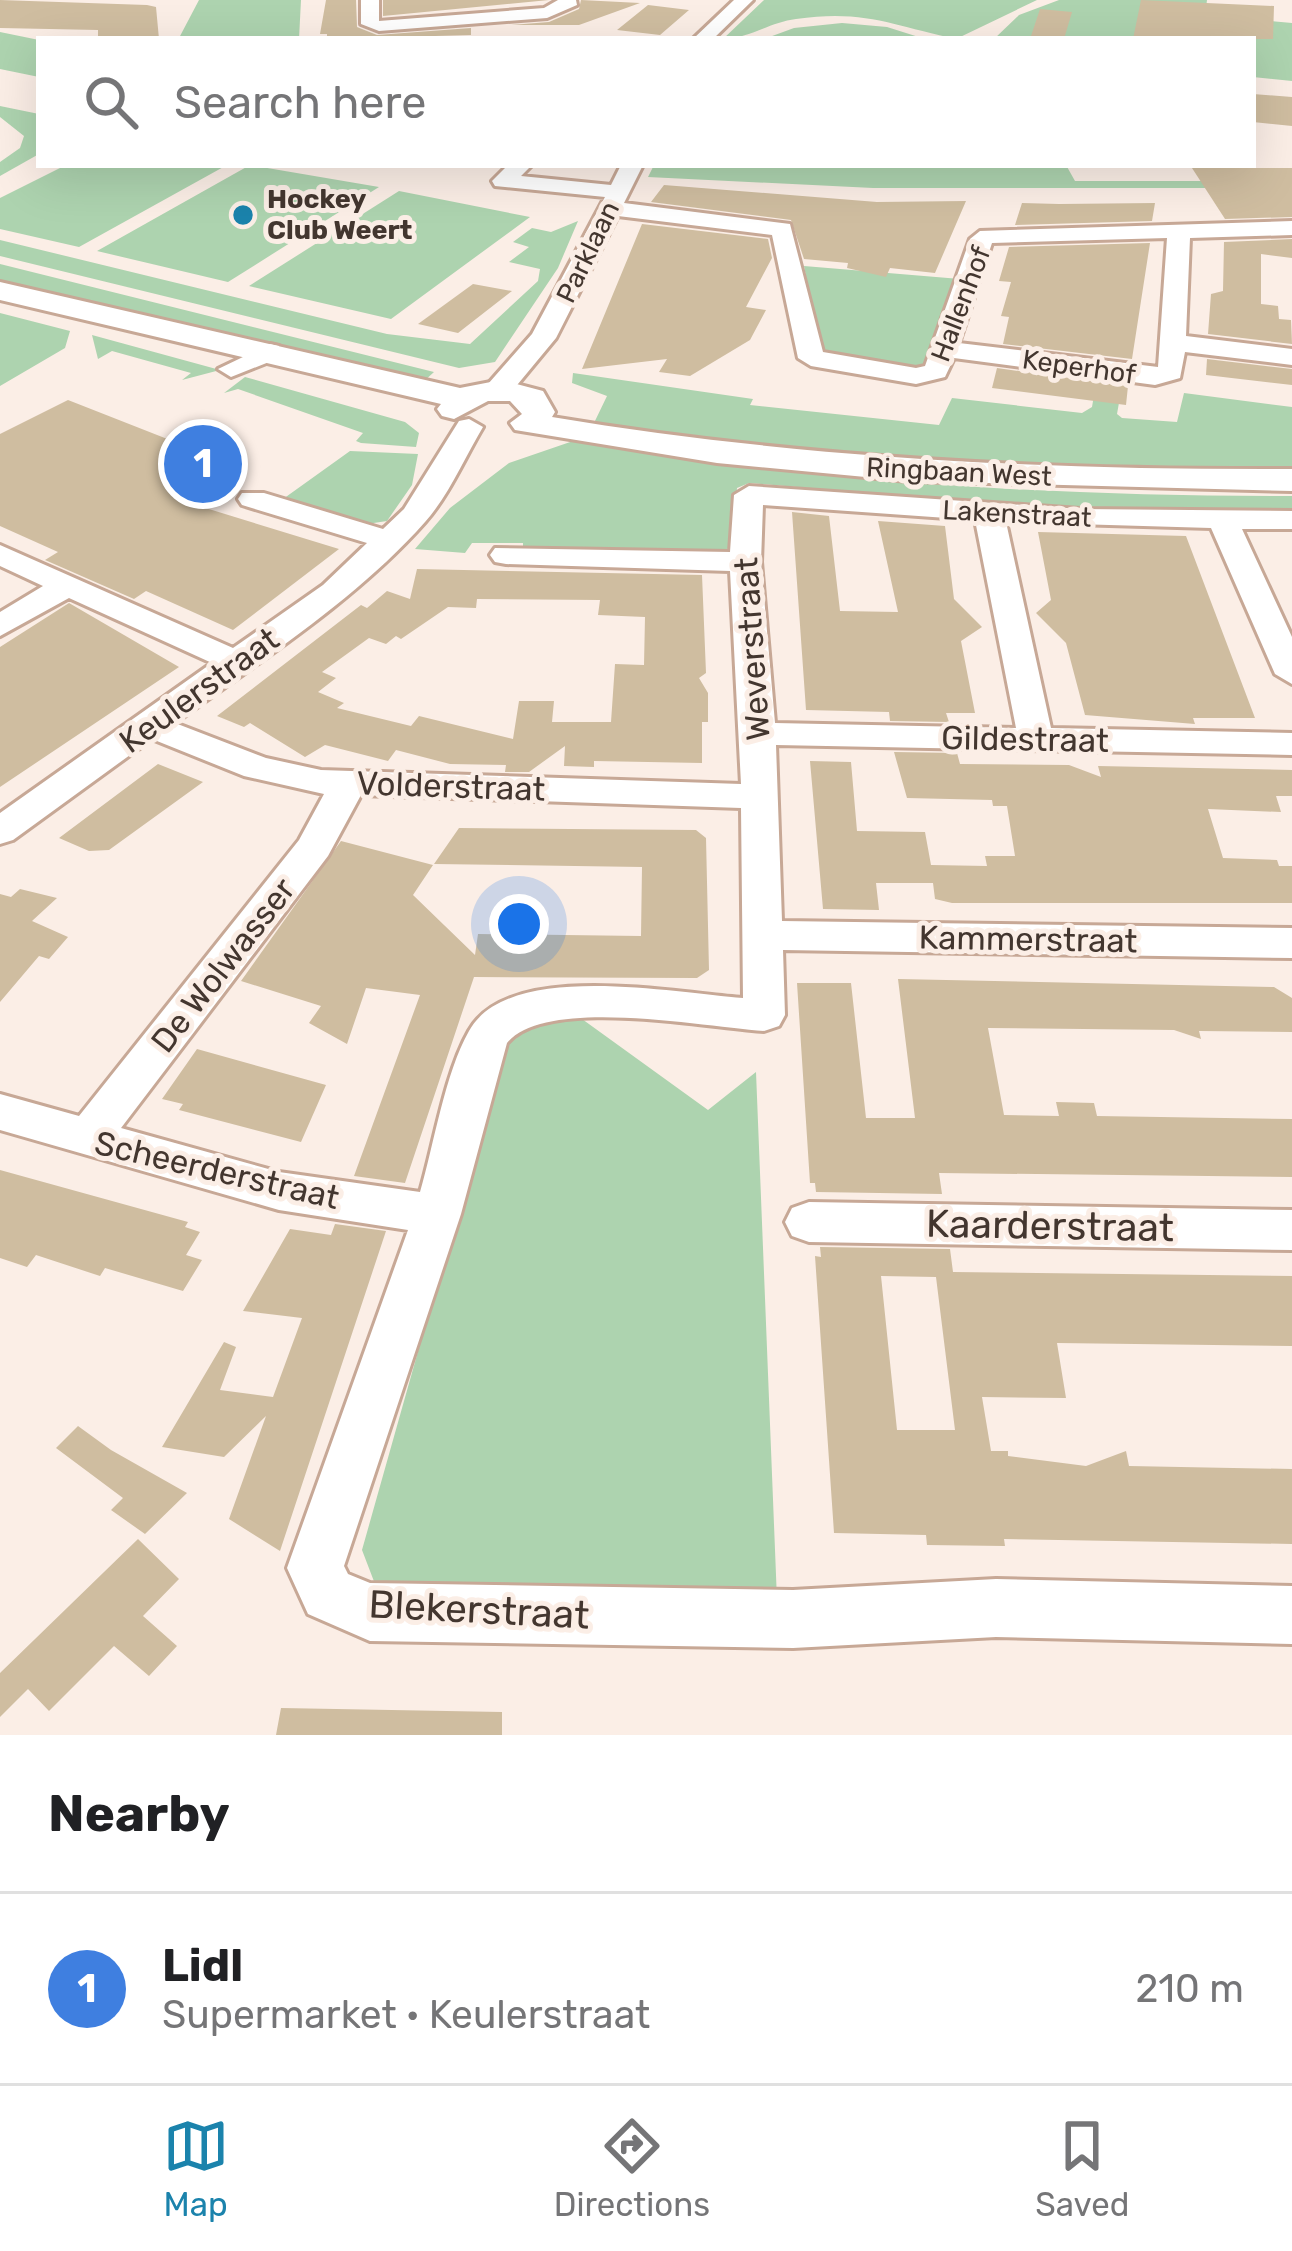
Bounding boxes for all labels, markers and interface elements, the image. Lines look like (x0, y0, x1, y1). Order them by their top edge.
search box (36, 36, 1256, 168)
icon: search (78, 69, 144, 135)
text: Search here (174, 76, 426, 129)
place label: Hockey Club Weert (267, 183, 412, 246)
street label: Parklaan (550, 196, 626, 308)
marker: Hockey Club Weert (230, 202, 256, 228)
street label: Hallenhof (924, 241, 998, 366)
street label: Keperhof (1020, 343, 1138, 391)
pin: 1 (164, 419, 242, 509)
street label: Ringbaan West (865, 451, 1053, 493)
street label: Lakenstraat (942, 494, 1092, 534)
street label: Weverstraat (726, 556, 778, 742)
street label: Keulerstraat (112, 619, 286, 761)
street label: Gildestraat (941, 718, 1109, 760)
street label: Volderstraat (356, 763, 546, 809)
street label: De Wolwasser (143, 870, 303, 1060)
your location (489, 894, 549, 954)
street label: Kammerstraat (918, 918, 1138, 960)
street label: Scheerderstraat (91, 1123, 343, 1217)
street label: Kaarderstraat (926, 1201, 1174, 1251)
street label: Blekerstraat (367, 1581, 591, 1639)
text: Nearby (48, 1783, 230, 1844)
text: Lidl (162, 1939, 243, 1992)
text: 1 (77, 1966, 97, 2012)
text: 210 m (1135, 1966, 1244, 2012)
text: Supermarket · Keulerstraat (162, 1992, 650, 2038)
tab: Map (163, 2113, 229, 2224)
tab: Directions (554, 2113, 710, 2224)
tab: Saved (1035, 2113, 1129, 2224)

